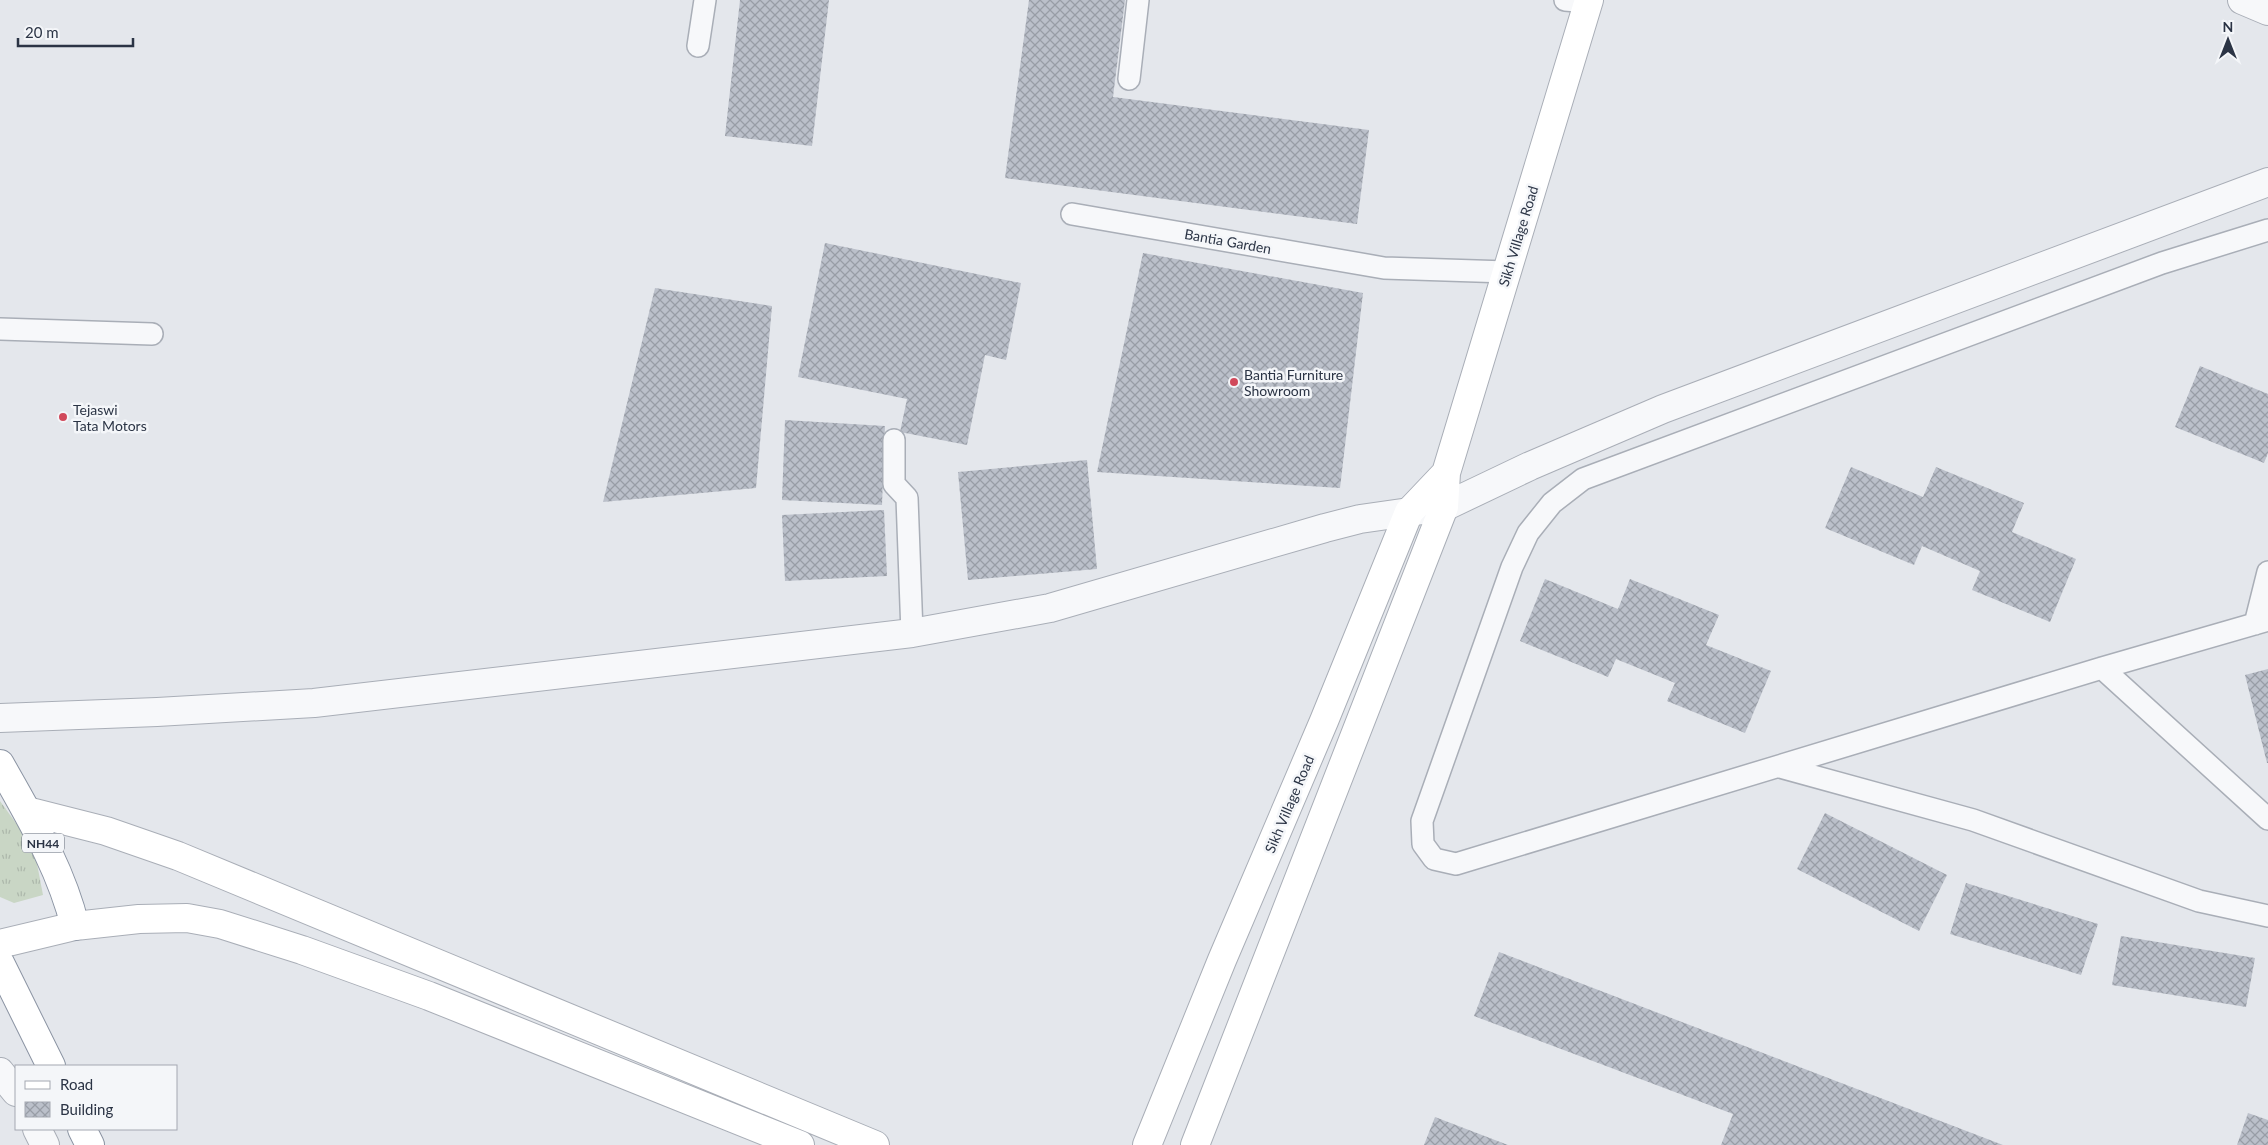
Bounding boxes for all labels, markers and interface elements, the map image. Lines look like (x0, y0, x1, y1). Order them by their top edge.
scale bar (18, 15, 132, 47)
north arrow (2203, 15, 2253, 65)
text: N (2223, 18, 2233, 35)
text: 20 m (25, 23, 59, 41)
street label: Sikh Village Road (1495, 184, 1541, 288)
street label: Bantia Garden (1183, 225, 1273, 257)
place label: Bantia Furniture Showroom (1244, 366, 1343, 399)
marker: Bantia Furniture Showroom (1228, 376, 1240, 388)
place label: Tejaswi Tata Motors (73, 401, 147, 434)
marker: Tejaswi Tata Motors (57, 411, 69, 423)
street label: Sikh Village Road (1261, 753, 1317, 855)
road number: NH44 (22, 834, 64, 852)
legend (15, 1065, 178, 1130)
text: Road (60, 1075, 93, 1093)
text: Building (60, 1100, 113, 1118)

